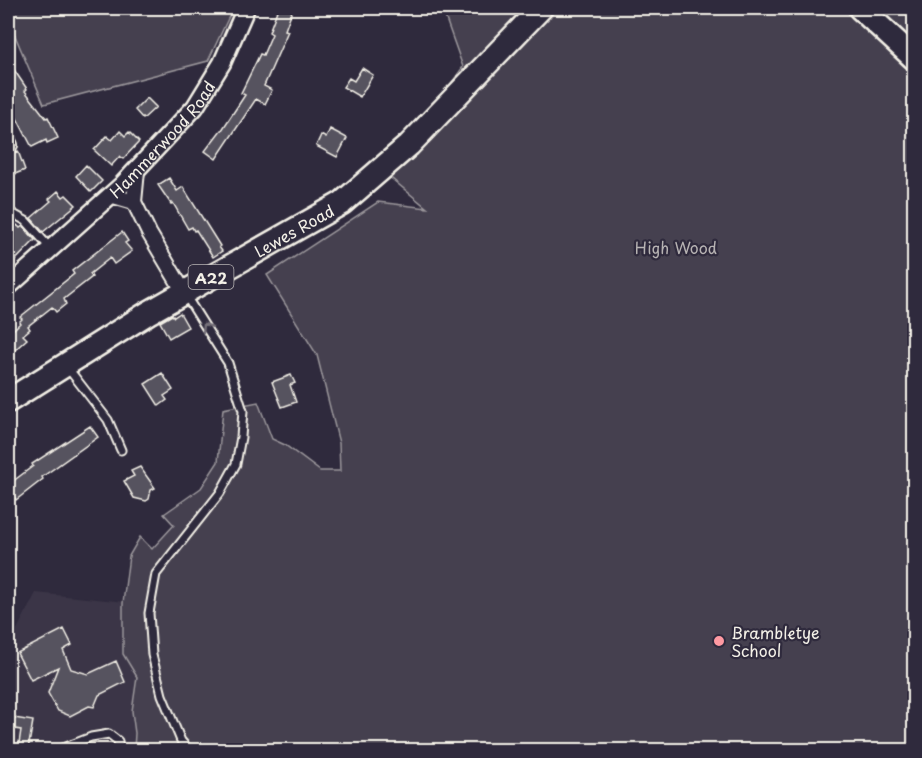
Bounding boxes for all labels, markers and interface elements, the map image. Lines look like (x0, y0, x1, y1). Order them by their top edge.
street label: Hammerwood Road (104, 76, 220, 203)
street label: Lewes Road (249, 198, 338, 263)
park label: High Wood (635, 235, 717, 259)
road number: A22 (188, 265, 234, 289)
one-way arrow (201, 323, 213, 333)
place label: Brambletye School (731, 620, 820, 662)
marker: Brambletye School (712, 634, 726, 648)

